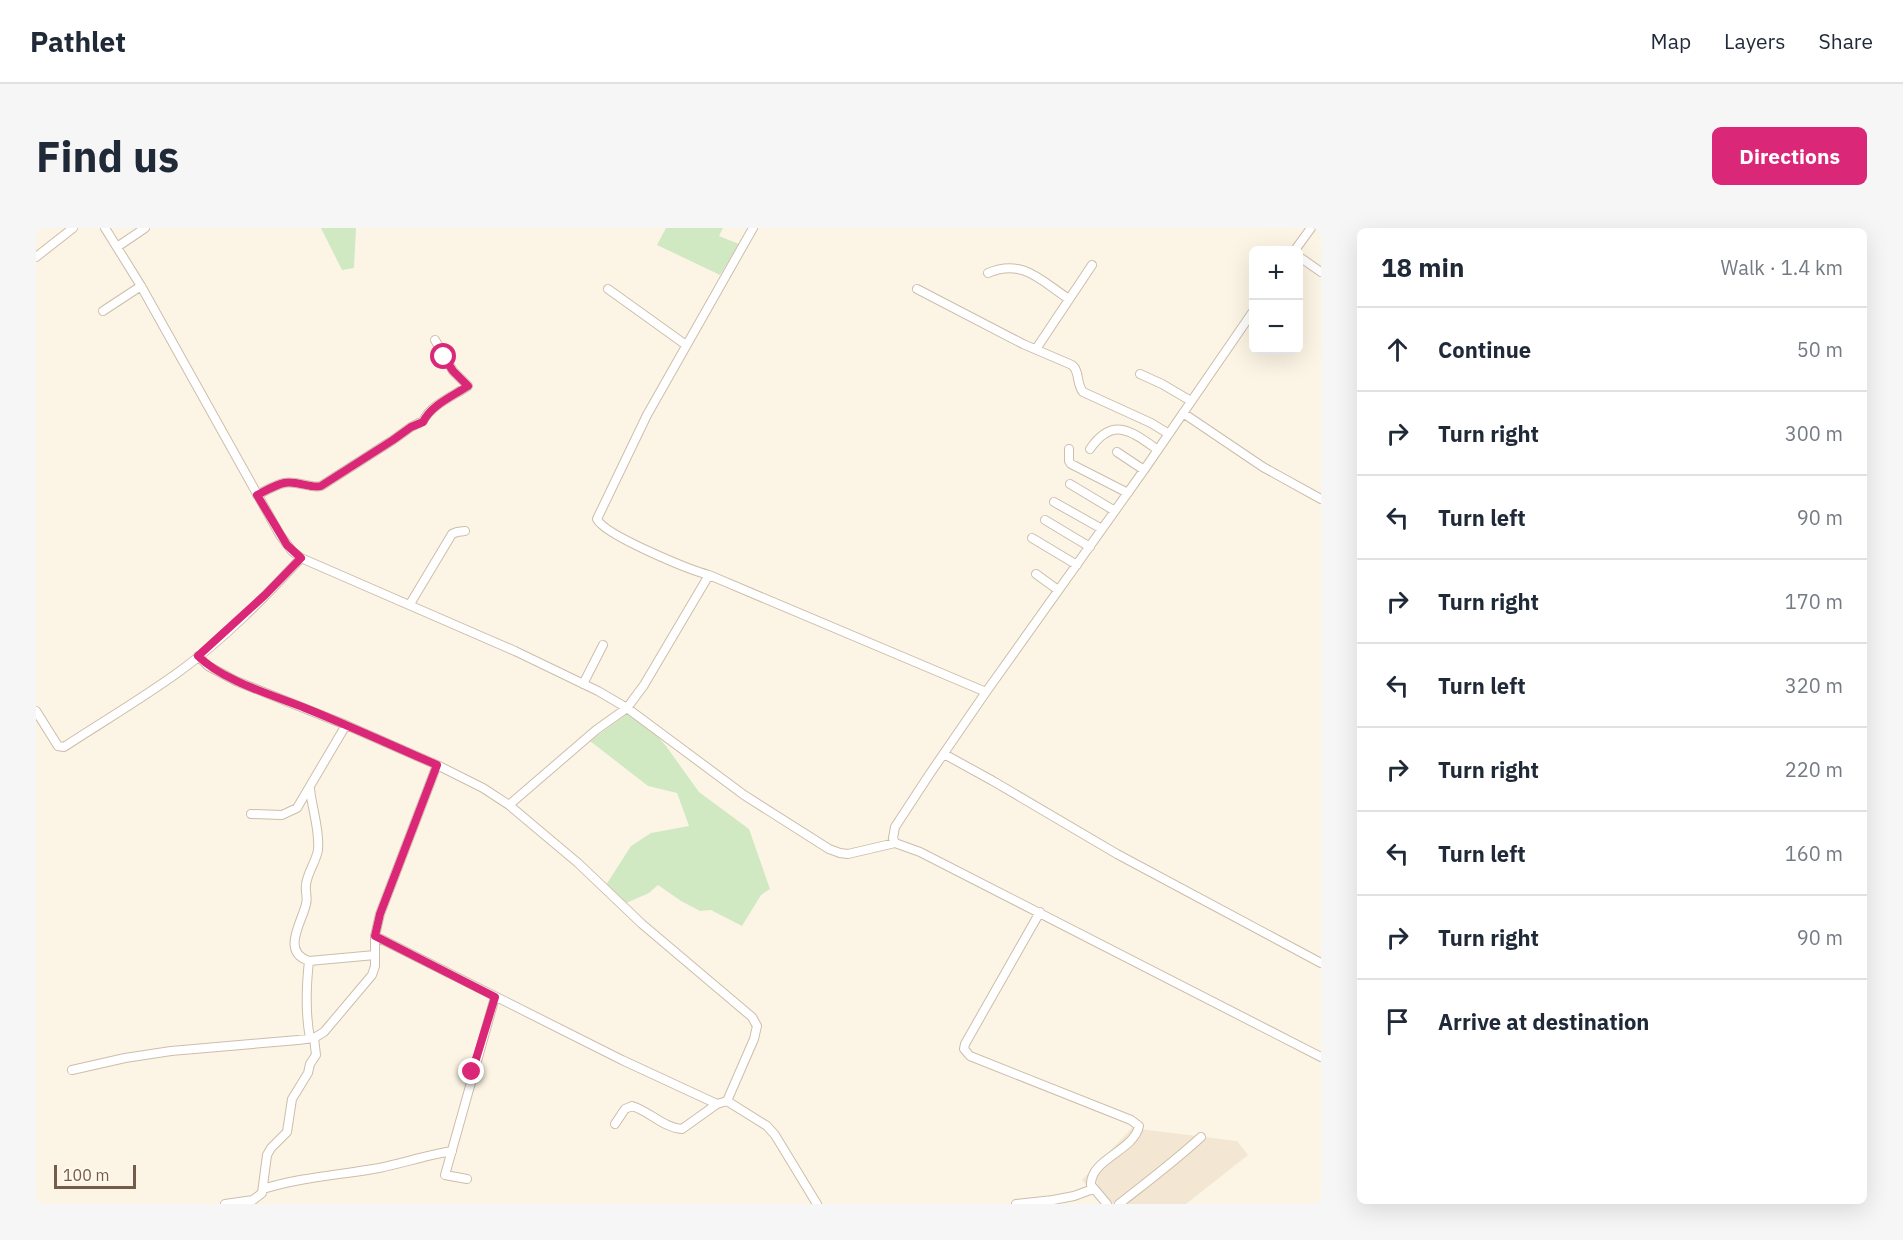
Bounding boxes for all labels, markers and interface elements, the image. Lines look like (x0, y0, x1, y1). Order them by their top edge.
text: Pathlet (30, 23, 126, 60)
text: Map (1651, 27, 1691, 55)
text: Layers (1724, 27, 1786, 55)
text: Share (1819, 27, 1873, 55)
button: Directions (1712, 127, 1867, 185)
text: Find us (36, 129, 179, 184)
map controls (1249, 246, 1303, 354)
button: + (1249, 246, 1303, 300)
text: 18 min (1381, 250, 1465, 284)
text: Walk · 1.4 km (1721, 254, 1843, 281)
button: − (1249, 300, 1303, 354)
icon: ahead (1381, 333, 1414, 366)
text: Continue (1438, 335, 1531, 364)
text: 50 m (1797, 336, 1843, 363)
route start (430, 343, 456, 369)
icon: right (1381, 417, 1414, 450)
text: Turn right (1438, 419, 1539, 448)
text: 300 m (1785, 420, 1843, 447)
icon: left (1381, 501, 1414, 534)
text: Turn left (1438, 503, 1526, 532)
text: 90 m (1797, 504, 1843, 531)
icon: right (1381, 585, 1414, 618)
text: Turn right (1438, 587, 1539, 616)
text: 170 m (1785, 588, 1843, 615)
icon: left (1381, 669, 1414, 702)
text: Turn left (1438, 671, 1526, 700)
text: 320 m (1785, 672, 1843, 699)
icon: right (1381, 753, 1414, 786)
text: Turn right (1438, 755, 1539, 784)
text: 220 m (1785, 756, 1843, 783)
icon: left (1381, 837, 1414, 870)
text: Turn left (1438, 839, 1526, 868)
text: 160 m (1785, 840, 1843, 867)
icon: right (1381, 921, 1414, 954)
text: Turn right (1438, 923, 1539, 952)
text: 90 m (1797, 924, 1843, 951)
icon: arrive (1381, 1005, 1414, 1038)
text: Arrive at destination (1438, 1007, 1649, 1036)
route end (458, 1058, 484, 1084)
scale bar (54, 1162, 136, 1190)
text: 100 m (63, 1165, 110, 1185)

